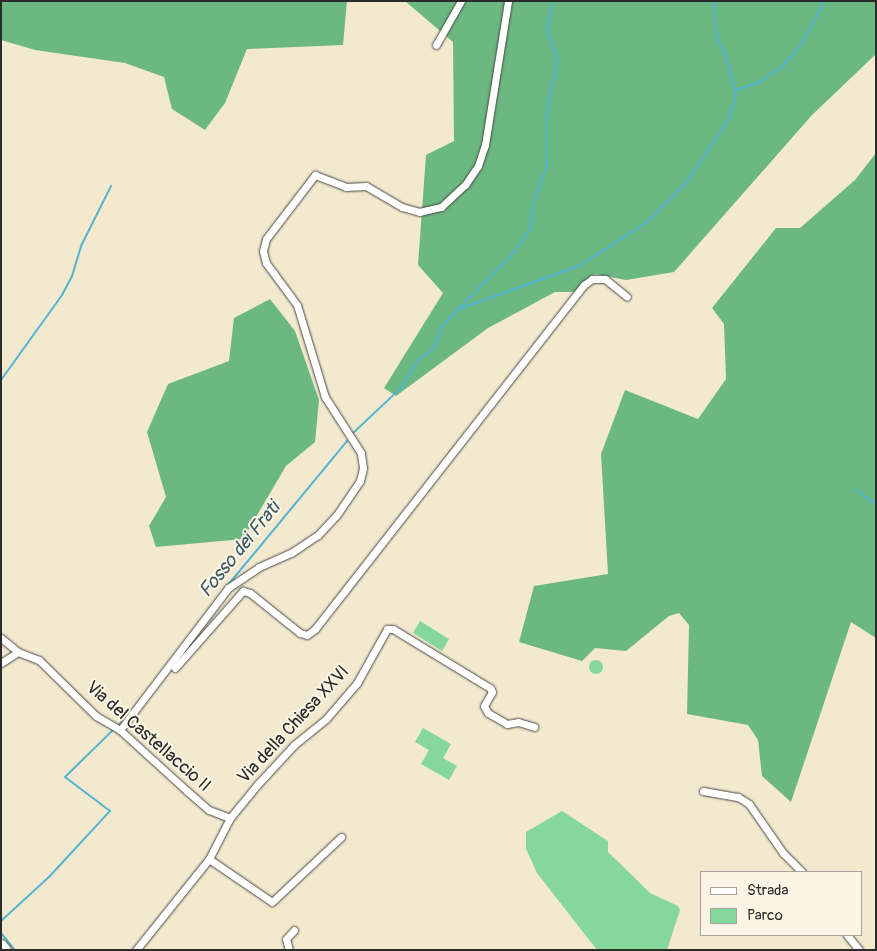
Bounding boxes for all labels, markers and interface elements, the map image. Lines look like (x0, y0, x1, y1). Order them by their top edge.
water label: Fosso dei Frati (195, 498, 285, 602)
street label: Via della Chiesa XXVI (234, 662, 354, 788)
street label: Via del Castellaccio II (81, 677, 215, 797)
legend (700, 871, 862, 936)
text: Strada (747, 881, 788, 900)
text: Parco (747, 906, 783, 925)

